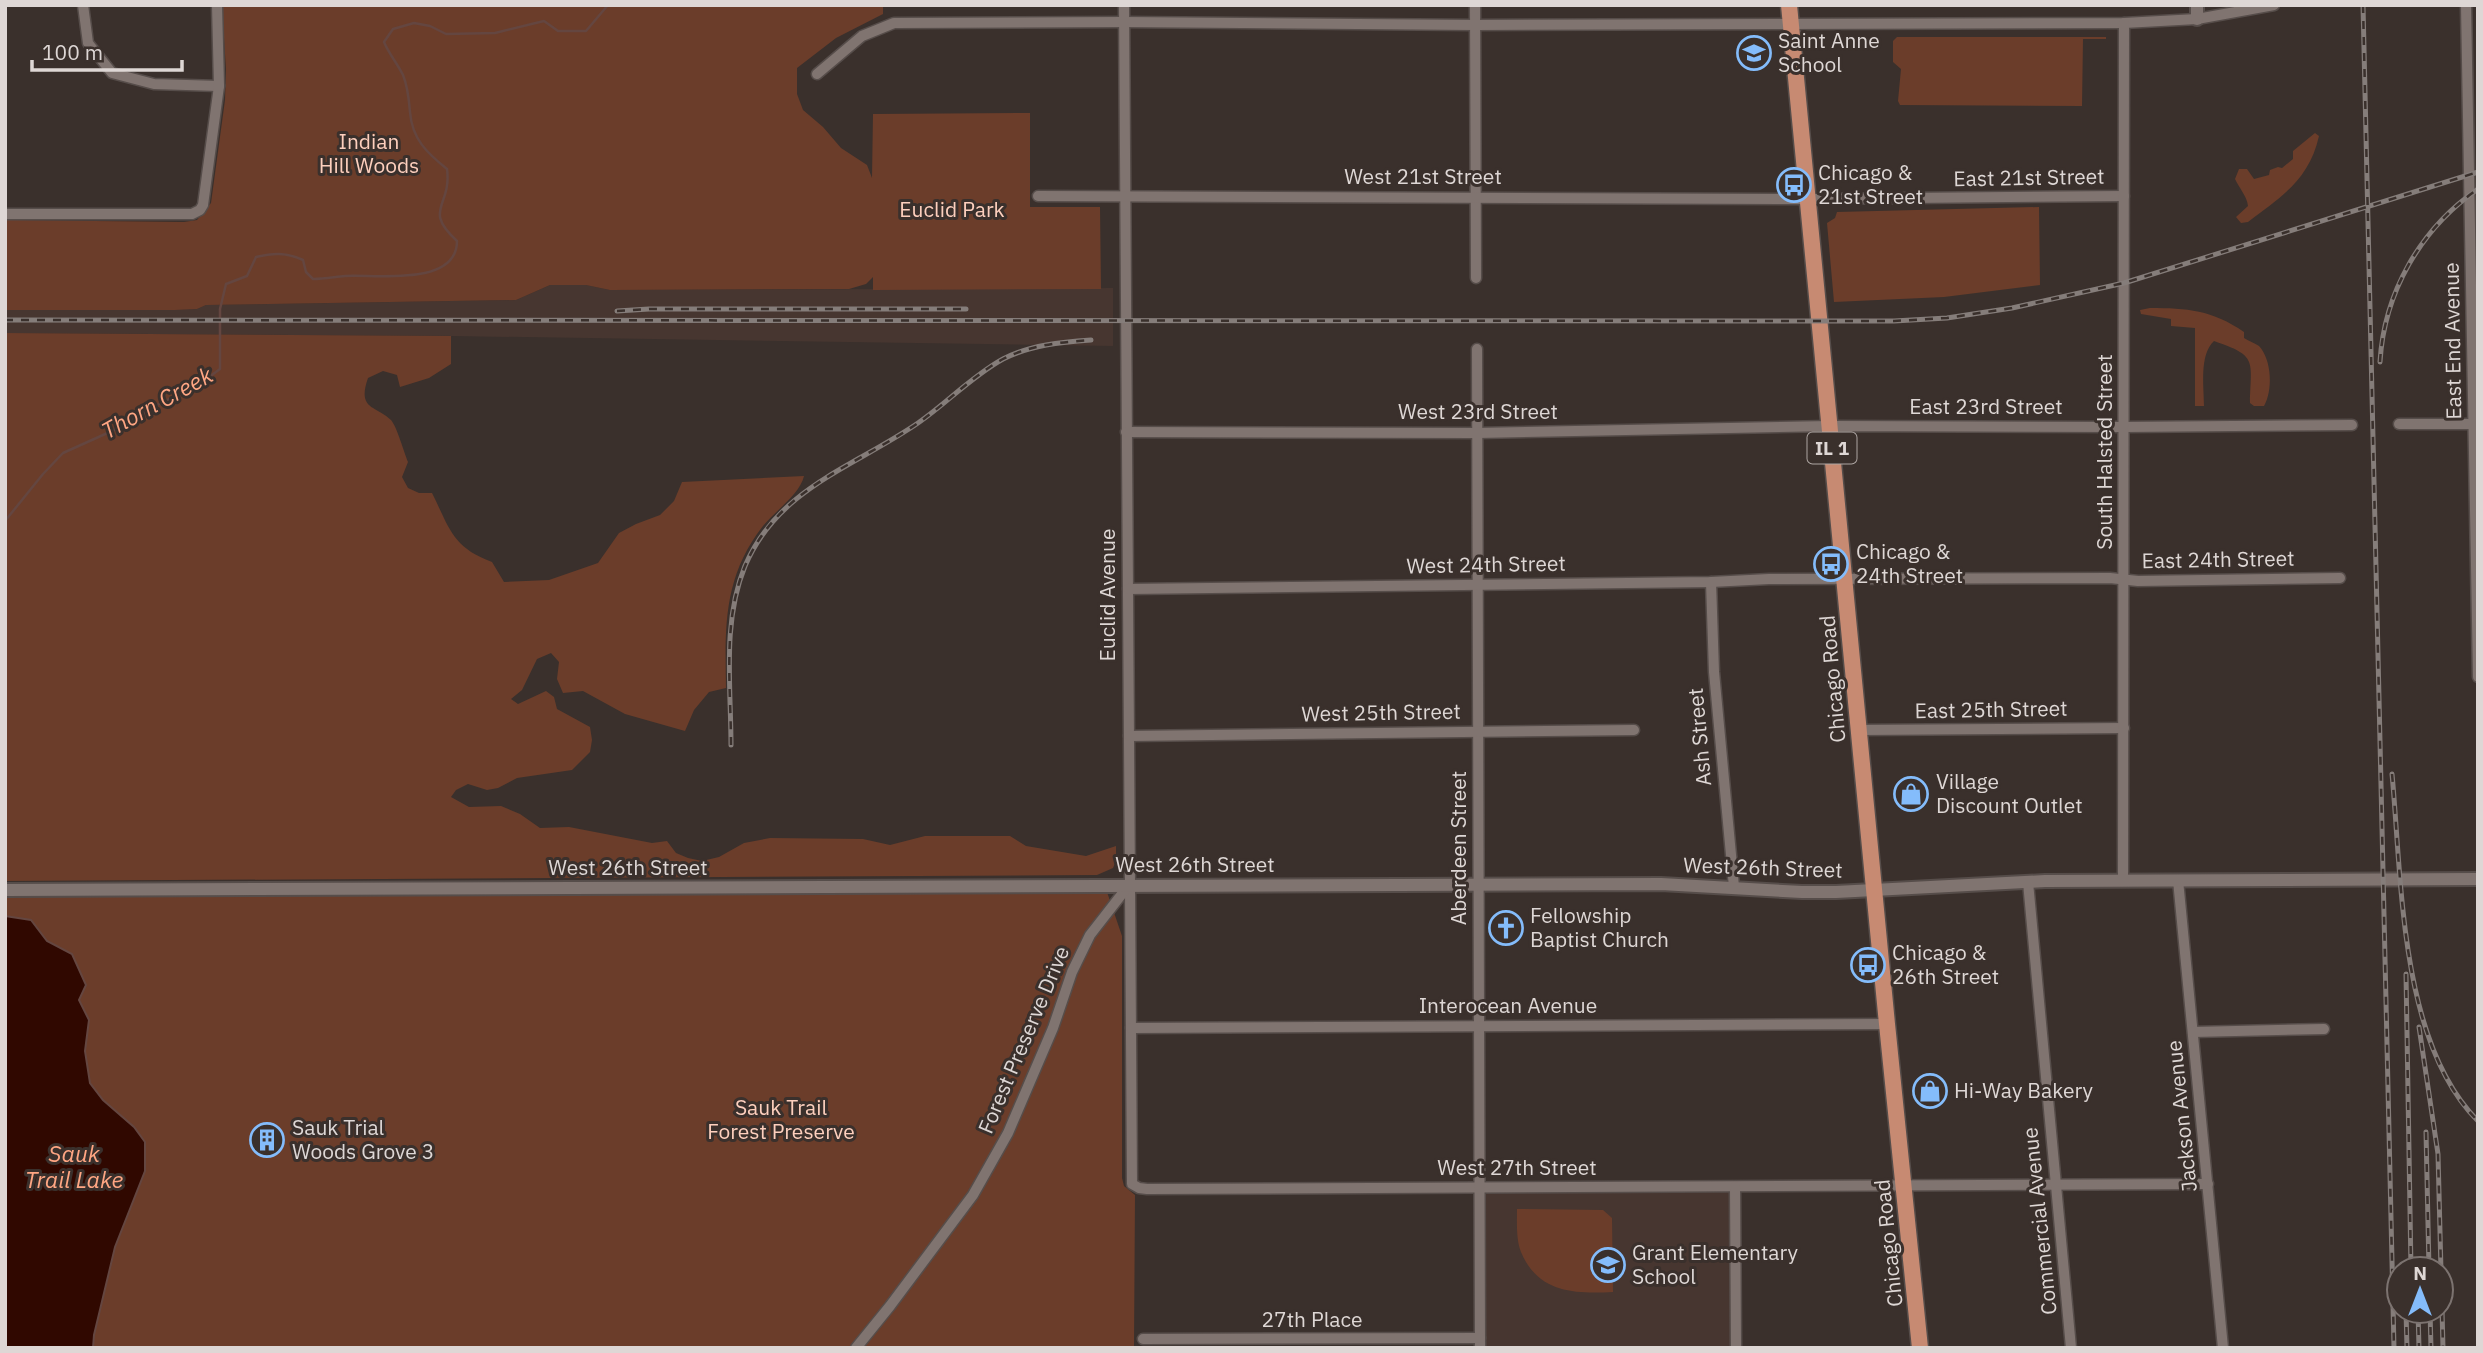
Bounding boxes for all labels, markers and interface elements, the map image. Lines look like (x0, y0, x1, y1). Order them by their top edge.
place label: Saint Anne School (1778, 26, 1880, 78)
scale bar (32, 28, 182, 72)
school or university icon: Saint Anne School (1735, 34, 1773, 72)
text: 100 m (42, 38, 103, 66)
park label: Indian Hill Woods (319, 127, 419, 179)
place label: Chicago & 21st Street (1818, 158, 1923, 210)
street label: West 21st Street (1344, 162, 1502, 190)
street label: East 21st Street (1953, 162, 2105, 192)
bus stop icon: Chicago & 21st Street (1775, 166, 1813, 204)
park label: Euclid Park (899, 195, 1005, 223)
street label: East End Avenue (2437, 262, 2467, 420)
street label: South Halsted Street (2090, 354, 2118, 550)
water label: Thorn Creek (96, 359, 218, 445)
street label: East 23rd Street (1909, 392, 2063, 420)
street label: West 23rd Street (1398, 397, 1558, 425)
road number: IL 1 (1808, 432, 1856, 463)
street label: Euclid Avenue (1093, 529, 1121, 661)
place label: Chicago & 24th Street (1856, 537, 1963, 589)
street label: East 24th Street (2141, 544, 2295, 574)
bus stop icon: Chicago & 24th Street (1812, 545, 1850, 583)
street label: West 24th Street (1406, 549, 1566, 579)
street label: Chicago Road (1812, 614, 1852, 744)
street label: Ash Street (1681, 687, 1717, 787)
street label: East 25th Street (1914, 694, 2068, 724)
street label: West 25th Street (1301, 697, 1461, 727)
place label: Village Discount Outlet (1936, 767, 2083, 819)
street label: Aberdeen Street (1444, 771, 1472, 925)
shop icon: Village Discount Outlet (1892, 775, 1930, 813)
street label: West 26th Street (1115, 850, 1275, 878)
street label: West 26th Street (1683, 850, 1843, 884)
street label: West 26th Street (548, 853, 708, 881)
place label: Fellowship Baptist Church (1530, 901, 1669, 953)
church icon: Fellowship Baptist Church (1487, 909, 1525, 947)
place label: Chicago & 26th Street (1892, 938, 1999, 990)
street label: Forest Preserve Drive (971, 942, 1075, 1138)
bus stop icon: Chicago & 26th Street (1849, 946, 1887, 984)
street label: Interocean Avenue (1419, 991, 1597, 1019)
street label: Jackson Avenue (2159, 1039, 2203, 1193)
shop icon: Hi-Way Bakery (1911, 1072, 1949, 1110)
place label: Hi-Way Bakery (1954, 1076, 2093, 1104)
park label: Sauk Trail Forest Preserve (707, 1093, 855, 1145)
place label: Sauk Trial Woods Grove 3 (292, 1113, 434, 1165)
building icon: Sauk Trial Woods Grove 3 (248, 1121, 286, 1159)
street label: Commercial Avenue (2015, 1126, 2063, 1316)
water label: Sauk Trail Lake (25, 1138, 123, 1194)
street label: West 27th Street (1437, 1153, 1597, 1181)
street label: Chicago Road (1867, 1178, 1909, 1308)
place label: Grant Elementary School (1632, 1238, 1798, 1290)
school or university icon: Grant Elementary School (1589, 1246, 1627, 1284)
north arrow (2385, 1255, 2455, 1325)
text: N (2413, 1261, 2427, 1285)
street label: 27th Place (1261, 1305, 1363, 1333)

